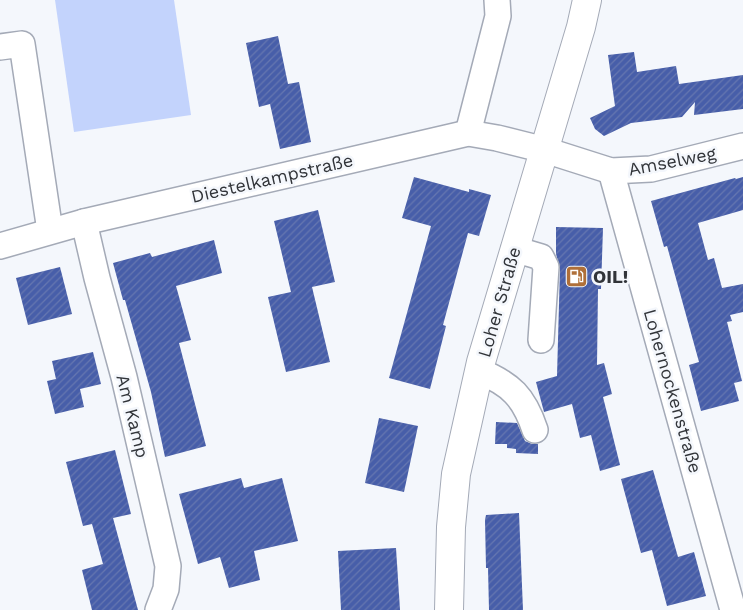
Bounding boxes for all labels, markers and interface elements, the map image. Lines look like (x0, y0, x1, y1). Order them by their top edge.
street label: Amselweg (626, 142, 718, 180)
street label: Diestelkampstraße (189, 149, 355, 207)
street label: Loher Straße (473, 244, 525, 360)
fuel station icon: OIL! (565, 264, 589, 288)
place label: OIL! (593, 266, 628, 287)
street label: Lohernockenstraße (640, 307, 706, 475)
street label: Am Kamp (112, 372, 154, 460)

